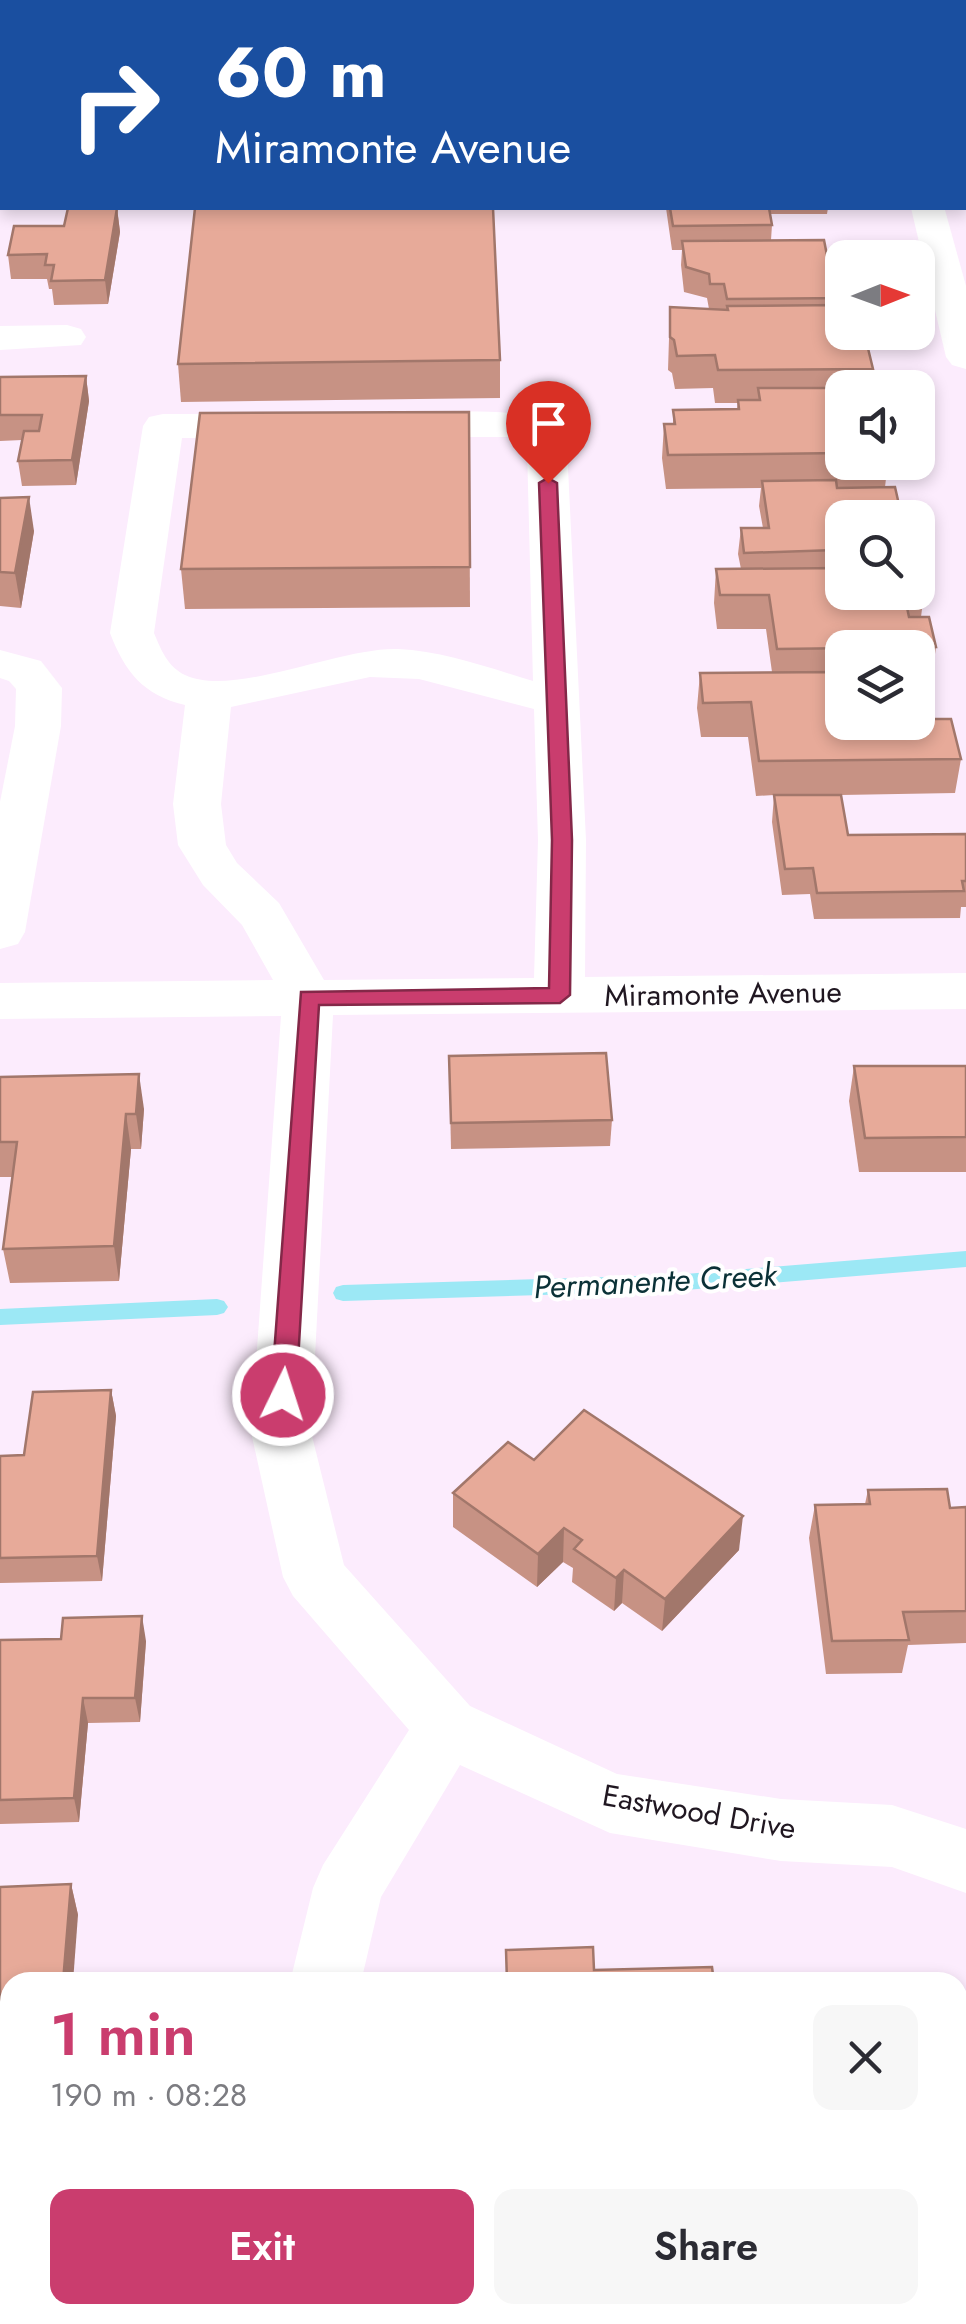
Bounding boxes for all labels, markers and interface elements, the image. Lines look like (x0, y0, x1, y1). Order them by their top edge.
text: 60 m (215, 22, 387, 123)
icon: right (50, 40, 180, 170)
text: Miramonte Avenue (215, 115, 571, 180)
north arrow (825, 240, 935, 350)
map controls (825, 240, 935, 740)
button: sound (825, 370, 935, 480)
pin (506, 381, 591, 484)
icon: arrive (521, 396, 576, 451)
button: search (825, 500, 935, 610)
button: layers (825, 630, 935, 740)
street label: Miramonte Avenue (604, 970, 842, 1017)
water label: Permanente Creek (532, 1252, 779, 1310)
position arrow (231, 1343, 335, 1447)
street label: Eastwood Drive (599, 1773, 799, 1850)
text: 1 min (50, 1991, 196, 2078)
button: close (813, 2005, 918, 2110)
text: 190 m · 08:28 (50, 2072, 247, 2118)
button: Exit (50, 2189, 474, 2304)
button: Share (494, 2189, 918, 2304)

